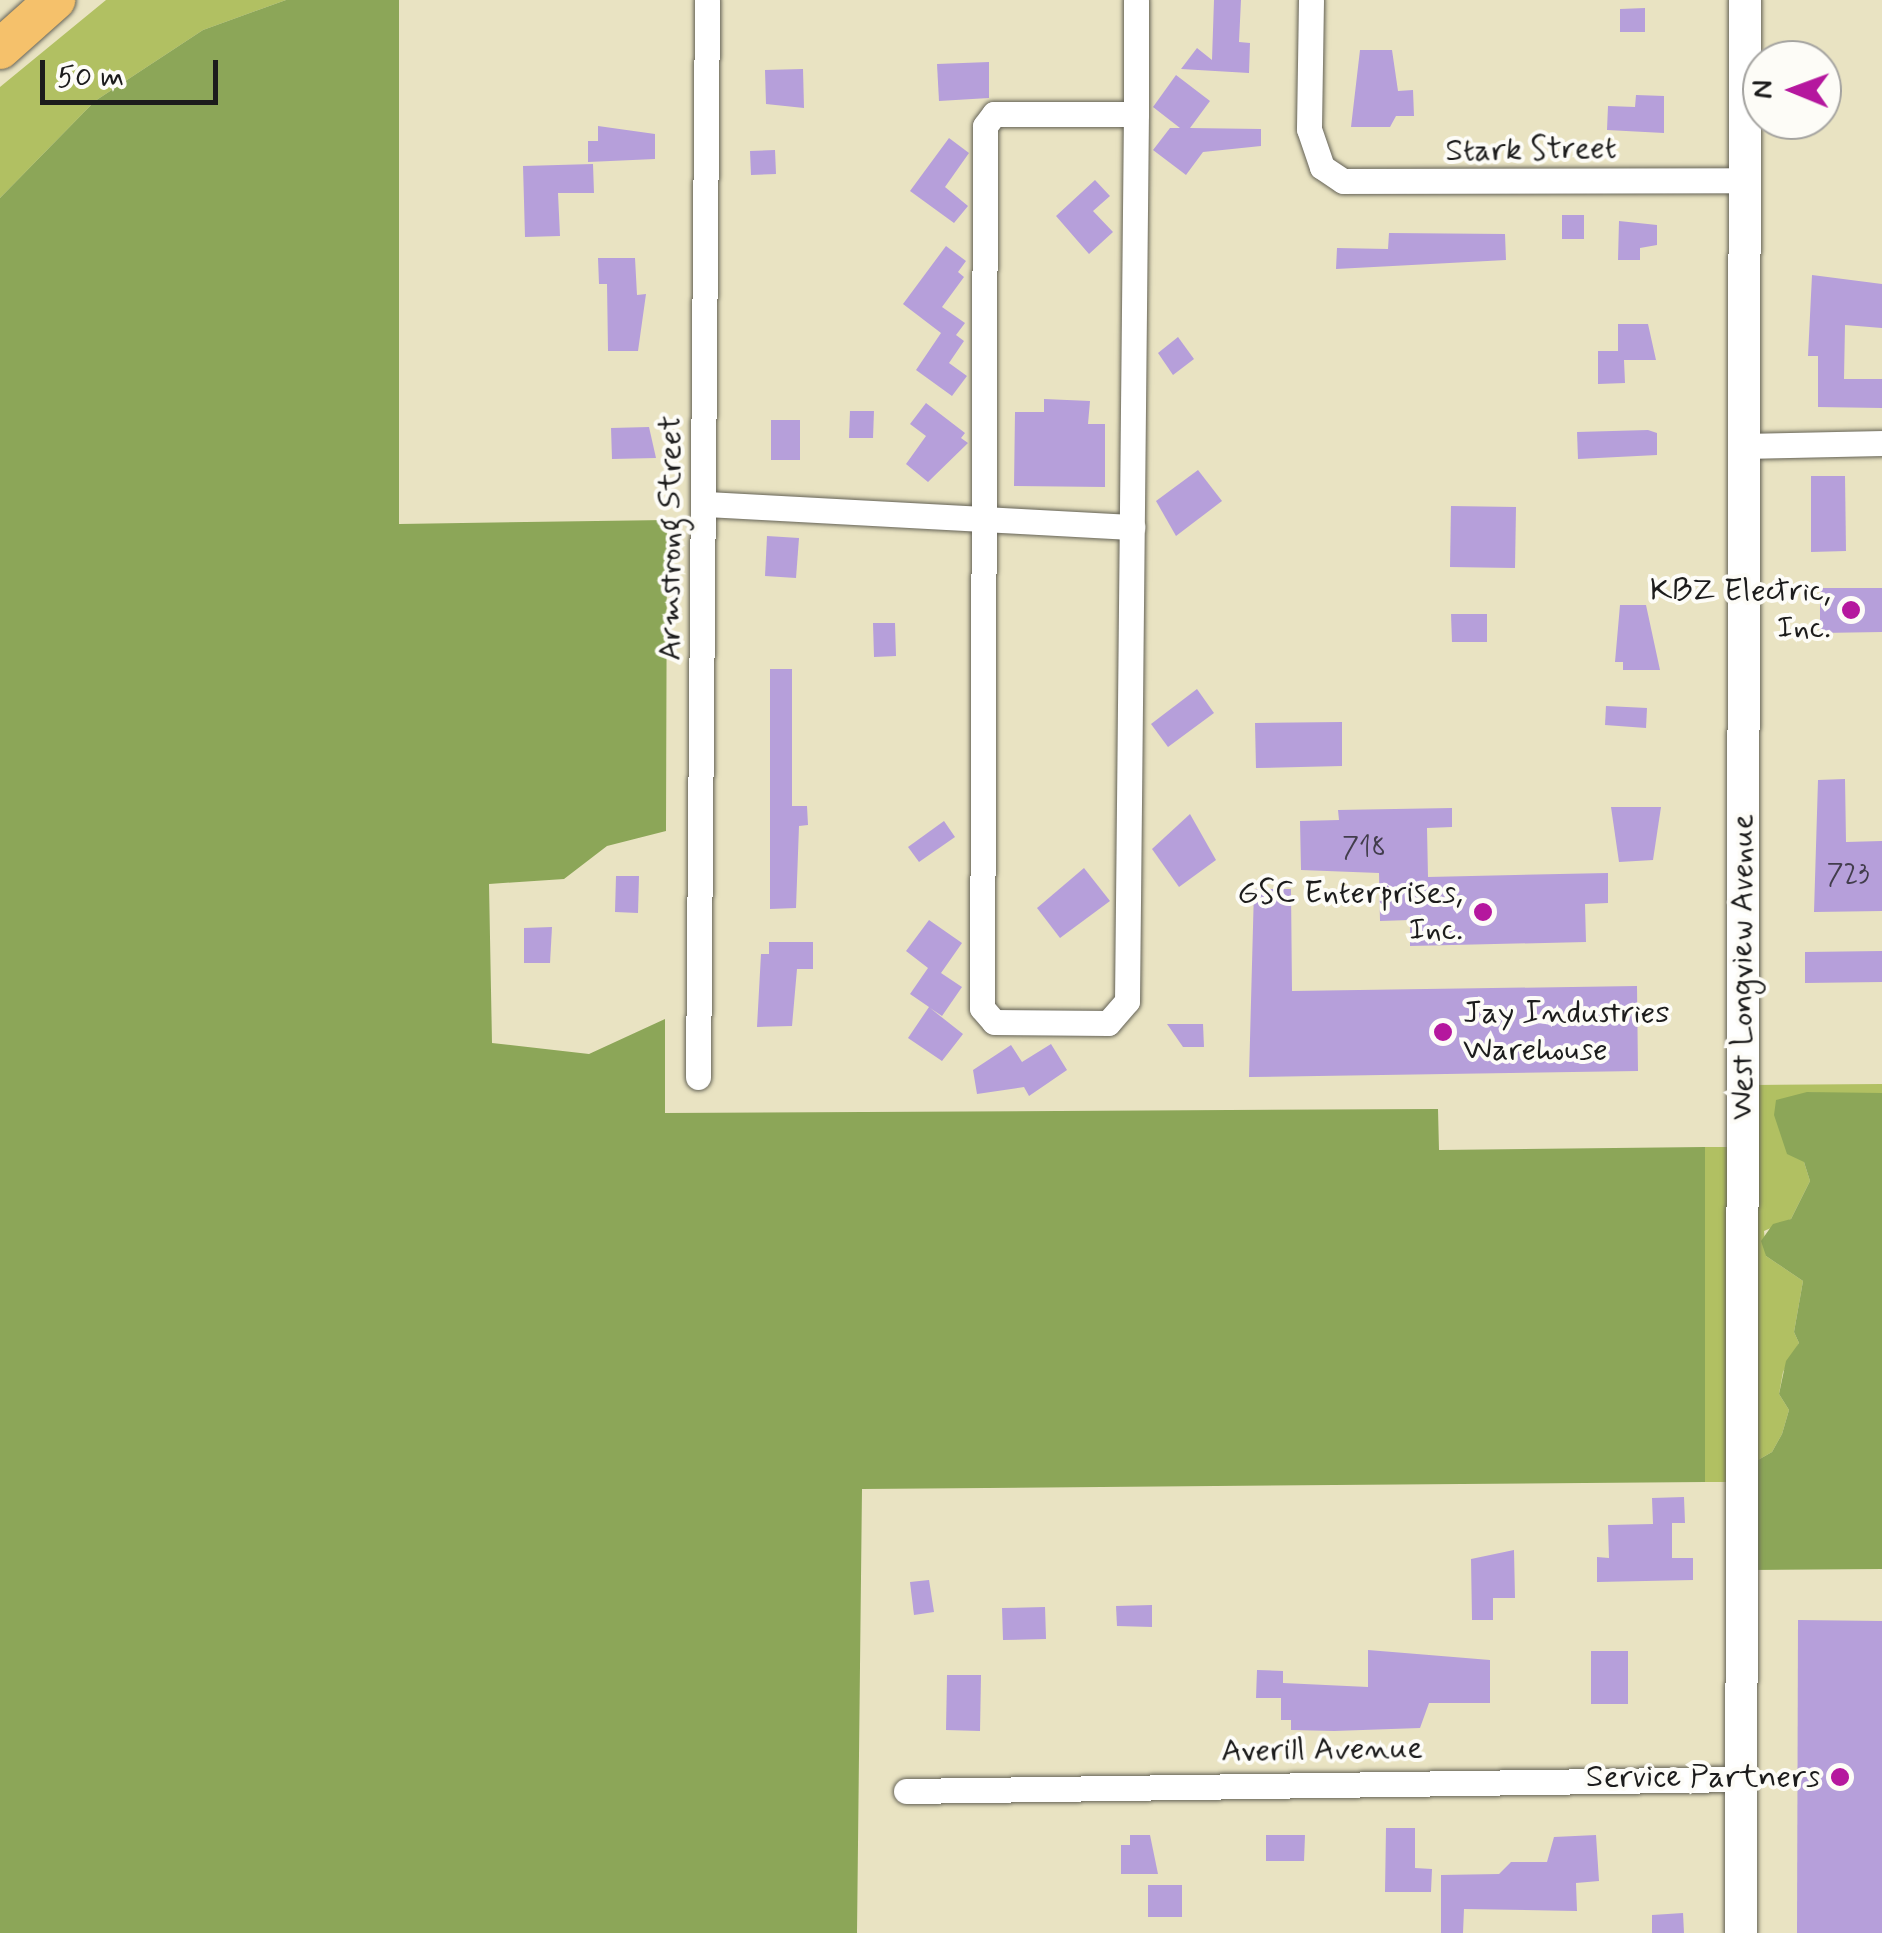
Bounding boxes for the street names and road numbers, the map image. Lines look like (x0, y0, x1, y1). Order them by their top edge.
street label: Stark Street (1442, 129, 1620, 171)
street label: Armstrong Street (652, 416, 690, 660)
street label: West Longview Avenue (1724, 813, 1762, 1121)
street label: Averill Avenue (1225, 1729, 1419, 1771)

